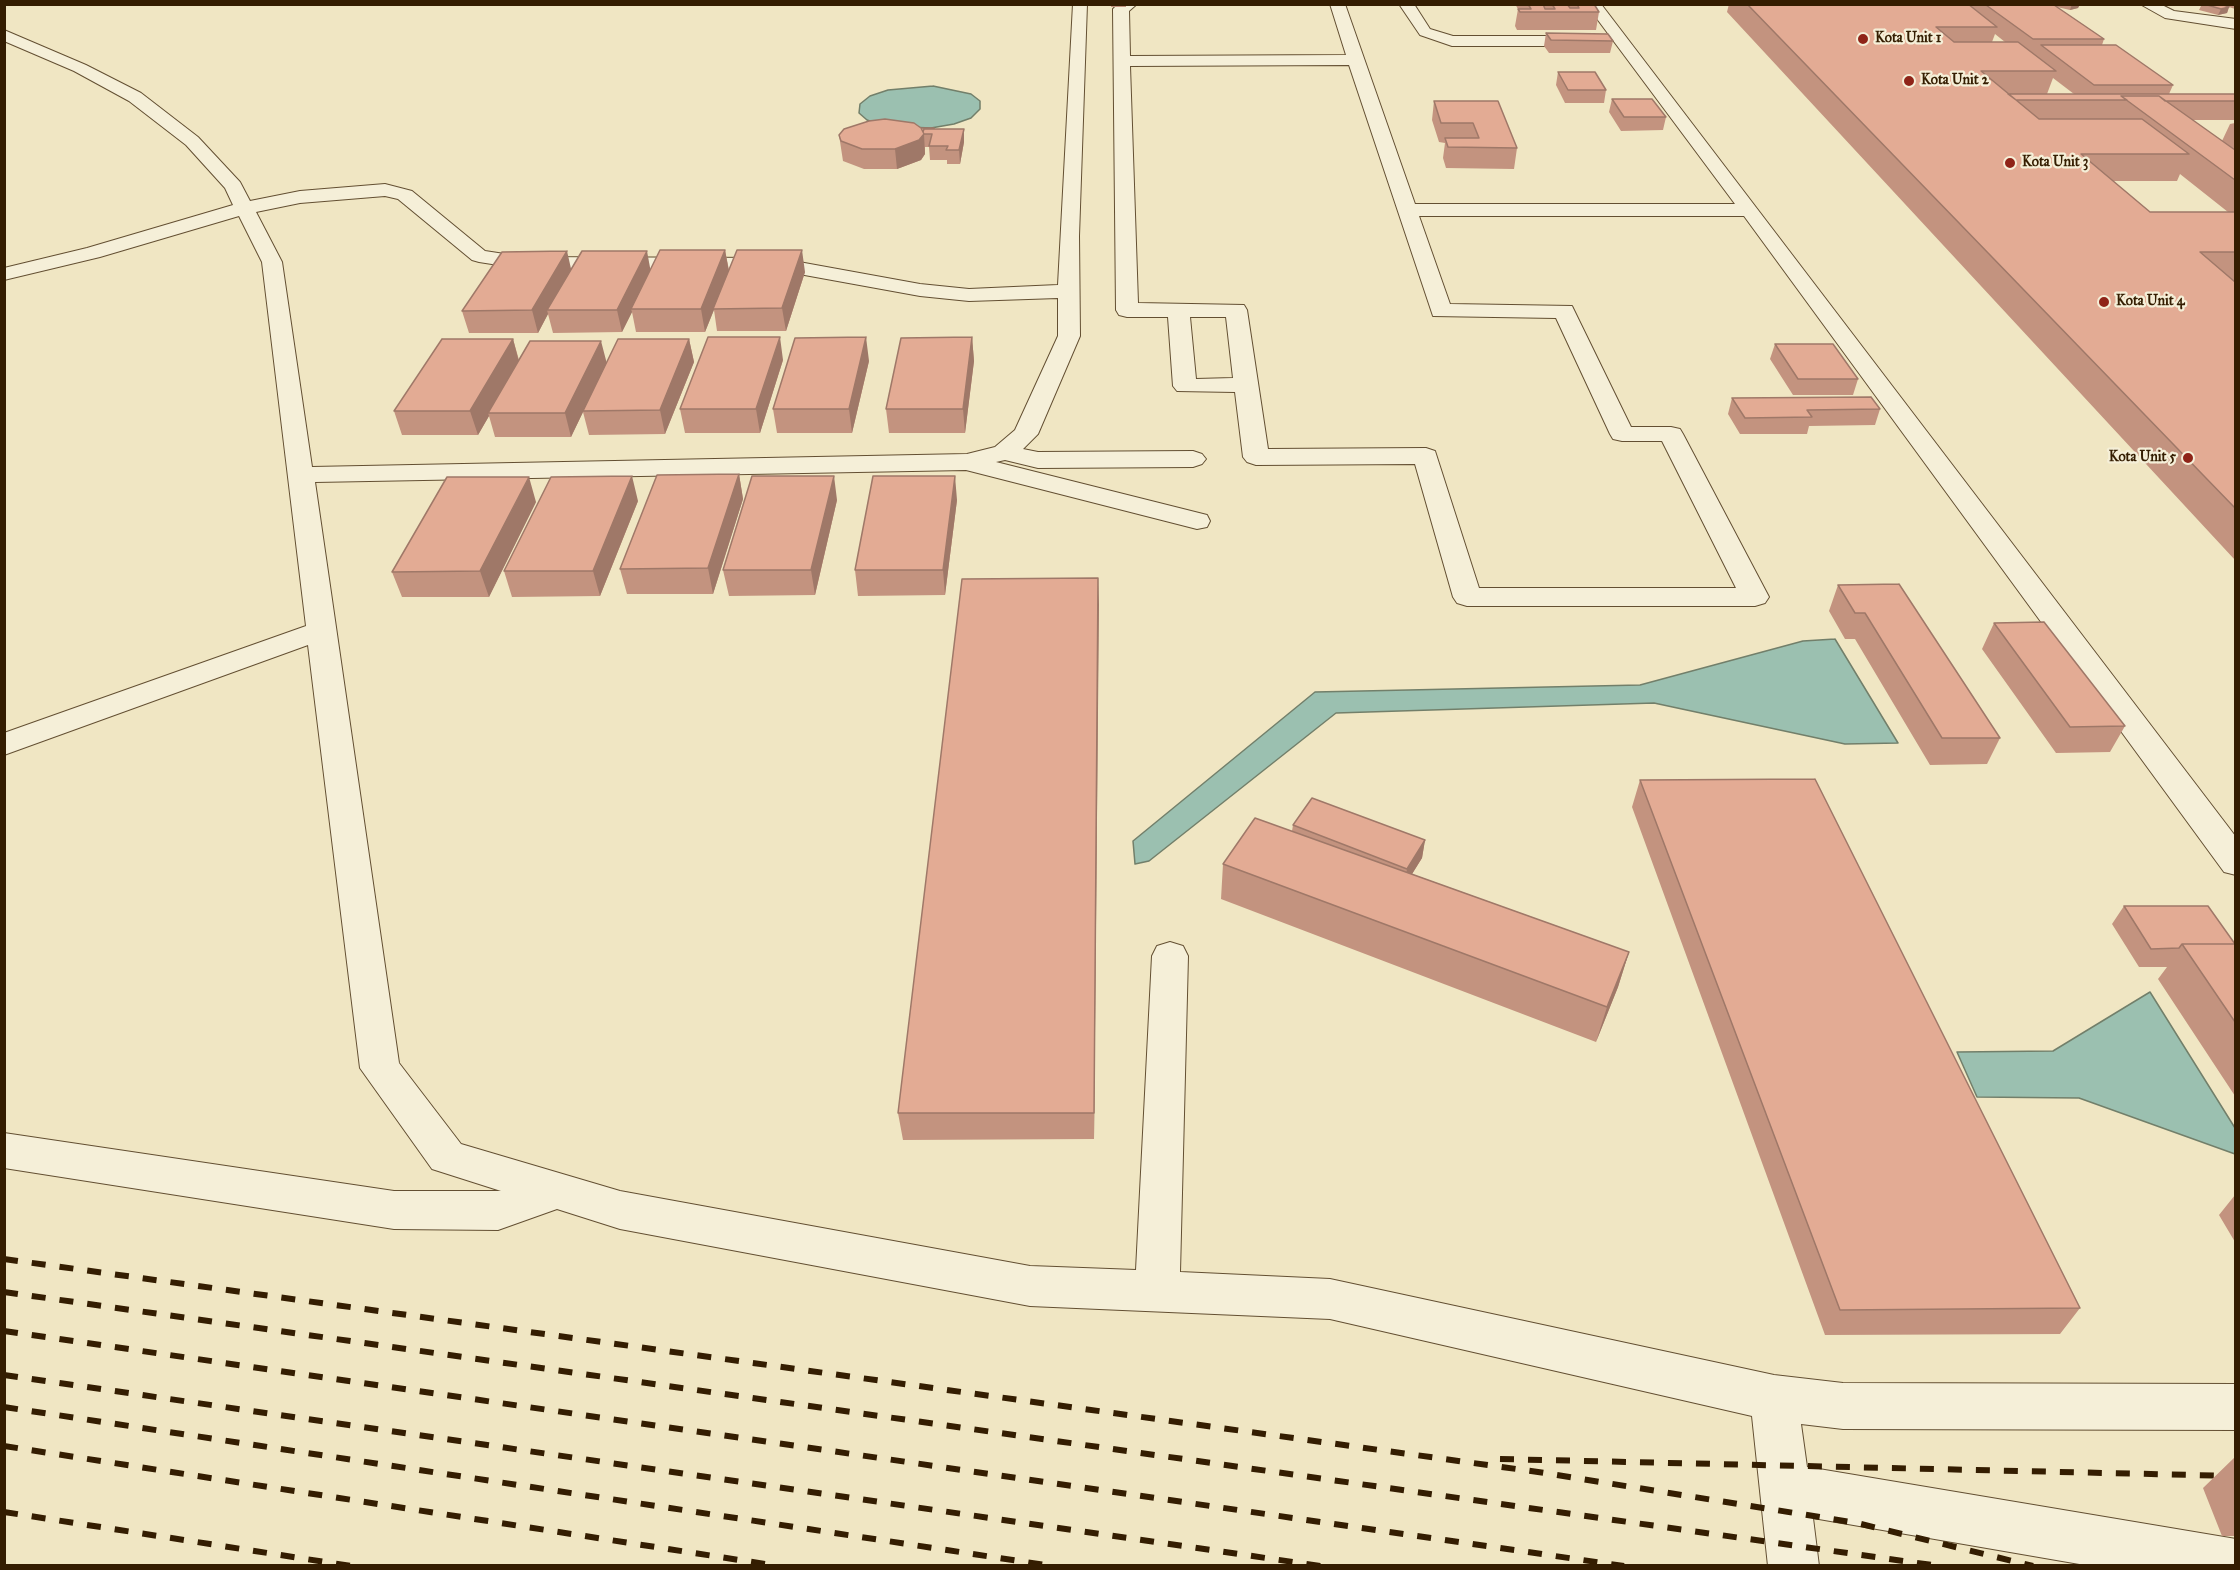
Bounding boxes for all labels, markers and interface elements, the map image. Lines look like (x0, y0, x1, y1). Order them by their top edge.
place label: Kota Unit 1 (1875, 31, 1941, 47)
marker: Kota Unit 1 (1856, 32, 1870, 46)
place label: Kota Unit 2 (1921, 73, 1989, 89)
marker: Kota Unit 2 (1902, 74, 1916, 88)
place label: Kota Unit 3 (2022, 155, 2088, 171)
marker: Kota Unit 3 (2003, 156, 2017, 170)
place label: Kota Unit 4 (2116, 294, 2185, 310)
marker: Kota Unit 4 (2097, 295, 2111, 309)
place label: Kota Unit 5 (2109, 450, 2176, 466)
marker: Kota Unit 5 (2181, 451, 2195, 465)

